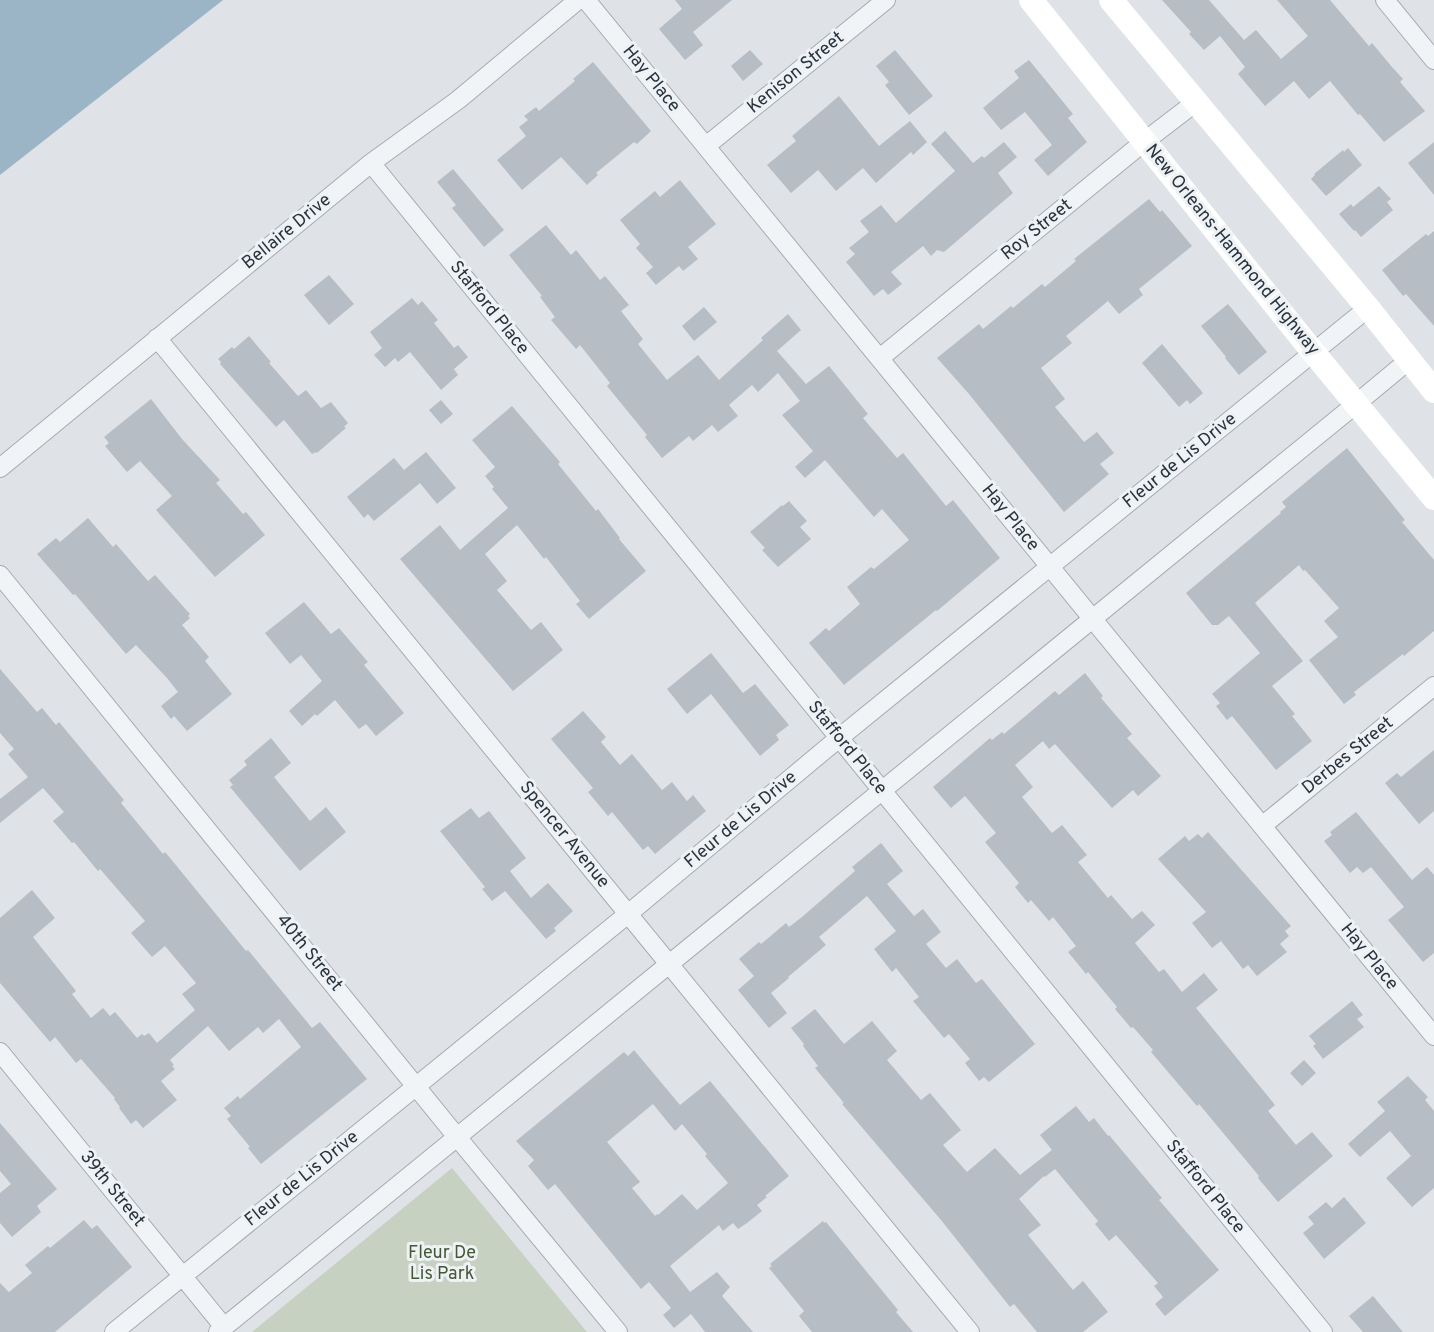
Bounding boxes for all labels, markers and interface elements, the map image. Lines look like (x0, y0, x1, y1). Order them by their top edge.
street label: Kenison Street (743, 27, 849, 119)
street label: Hay Place (617, 41, 685, 117)
street label: New Orleans-Hammond Highway (1140, 140, 1324, 360)
street label: Bellaire Drive (238, 189, 336, 275)
street label: Roy Street (997, 194, 1077, 266)
street label: Stafford Place (444, 256, 534, 360)
street label: Fleur de Lis Drive (1118, 408, 1242, 514)
street label: Hay Place (976, 480, 1044, 556)
street label: Stafford Place (802, 696, 892, 800)
street label: Derbes Street (1298, 712, 1398, 800)
street label: Fleur de Lis Drive (680, 766, 802, 874)
street label: Spencer Avenue (514, 777, 614, 893)
street label: 40th Street (271, 910, 347, 996)
street label: Hay Place (1335, 919, 1403, 995)
street label: Fleur de Lis Drive (240, 1126, 364, 1232)
street label: Stafford Place (1160, 1135, 1250, 1239)
street label: 39th Street (74, 1146, 150, 1232)
park label: Fleur De Lis Park (408, 1242, 476, 1286)

